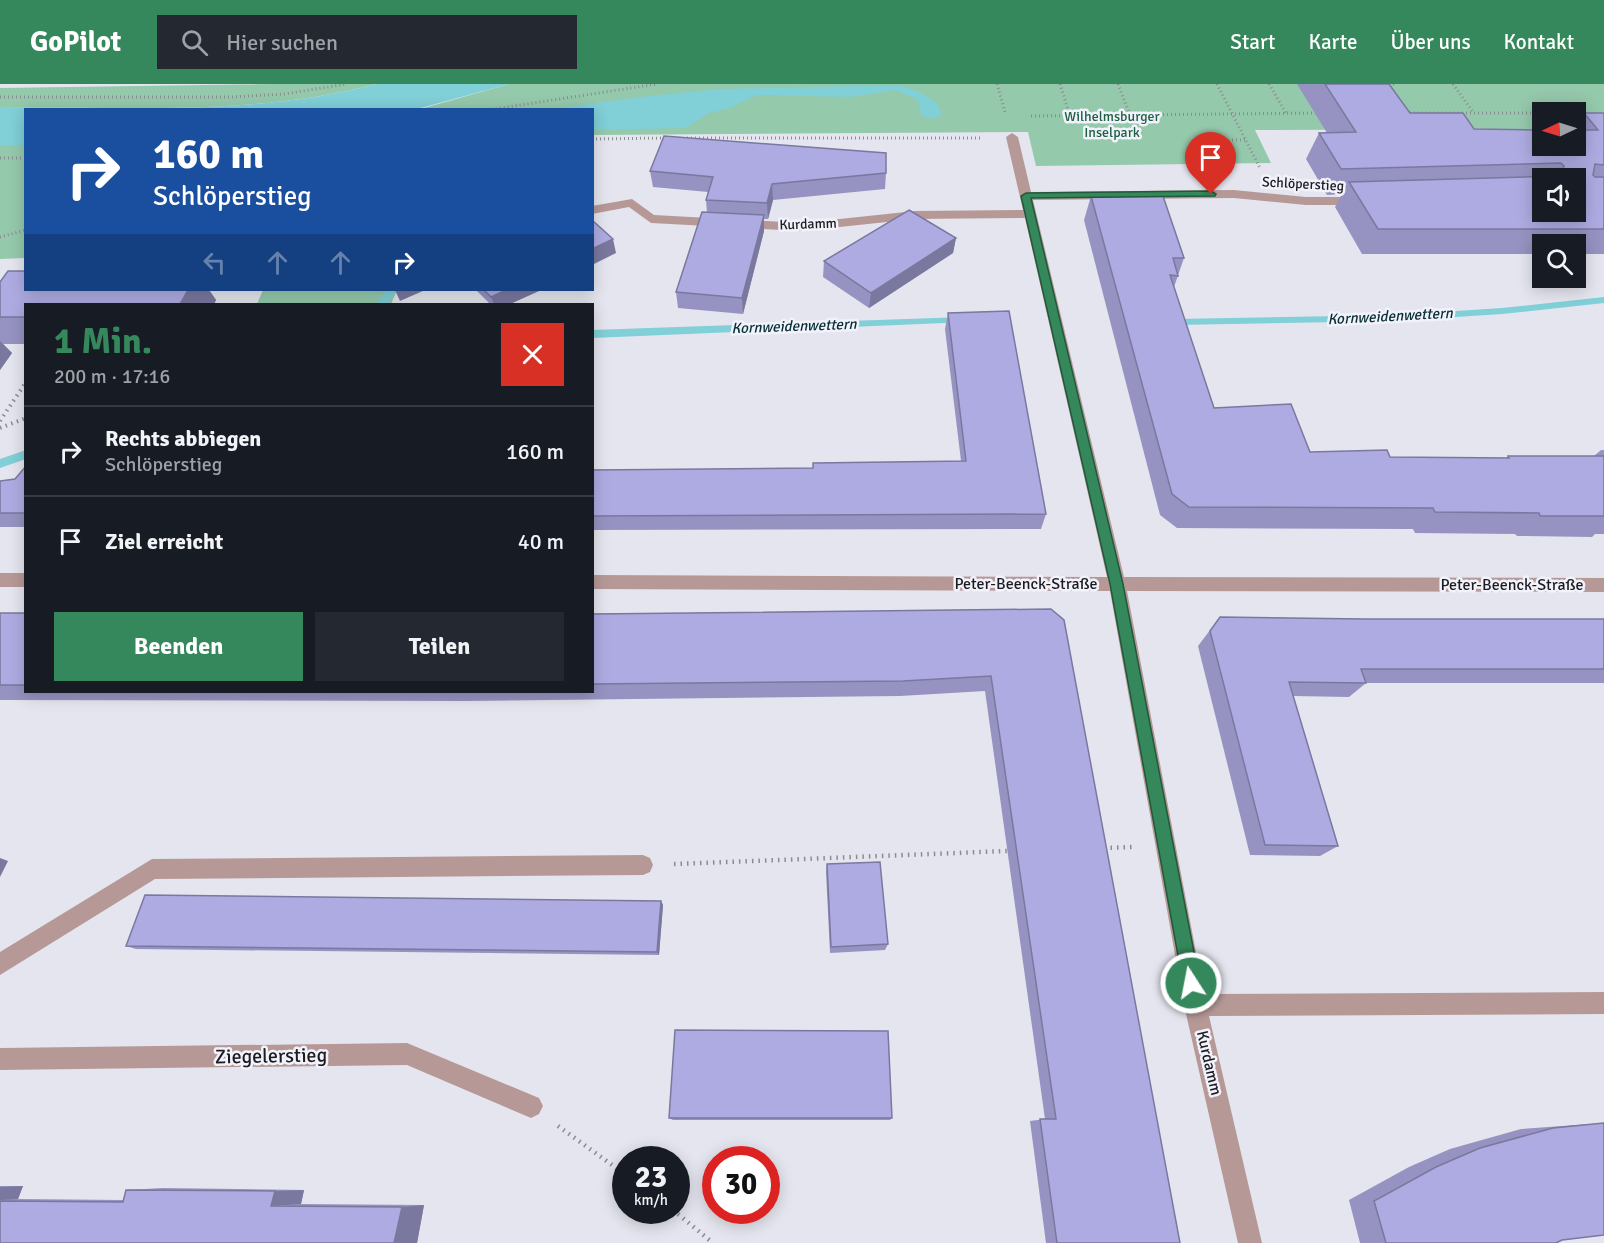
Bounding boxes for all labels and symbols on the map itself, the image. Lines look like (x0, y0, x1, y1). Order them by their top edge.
north arrow (1532, 102, 1586, 156)
park label: Wilhelmsburger Inselpark (1064, 108, 1161, 141)
pin (1185, 132, 1236, 194)
street label: Schlöperstieg (1262, 173, 1344, 195)
street label: Kurdamm (779, 214, 837, 234)
water label: Kornweidenwettern (1327, 304, 1454, 328)
water label: Kornweidenwettern (731, 315, 858, 337)
street label: Peter-Beenck-Straße (954, 574, 1098, 594)
street label: Peter-Beenck-Straße (1440, 575, 1584, 595)
position arrow (1159, 951, 1223, 1015)
street label: Kurdamm (1192, 1029, 1226, 1097)
street label: Ziegelerstieg (215, 1043, 327, 1069)
speed limit sign: 30 (702, 1146, 780, 1224)

